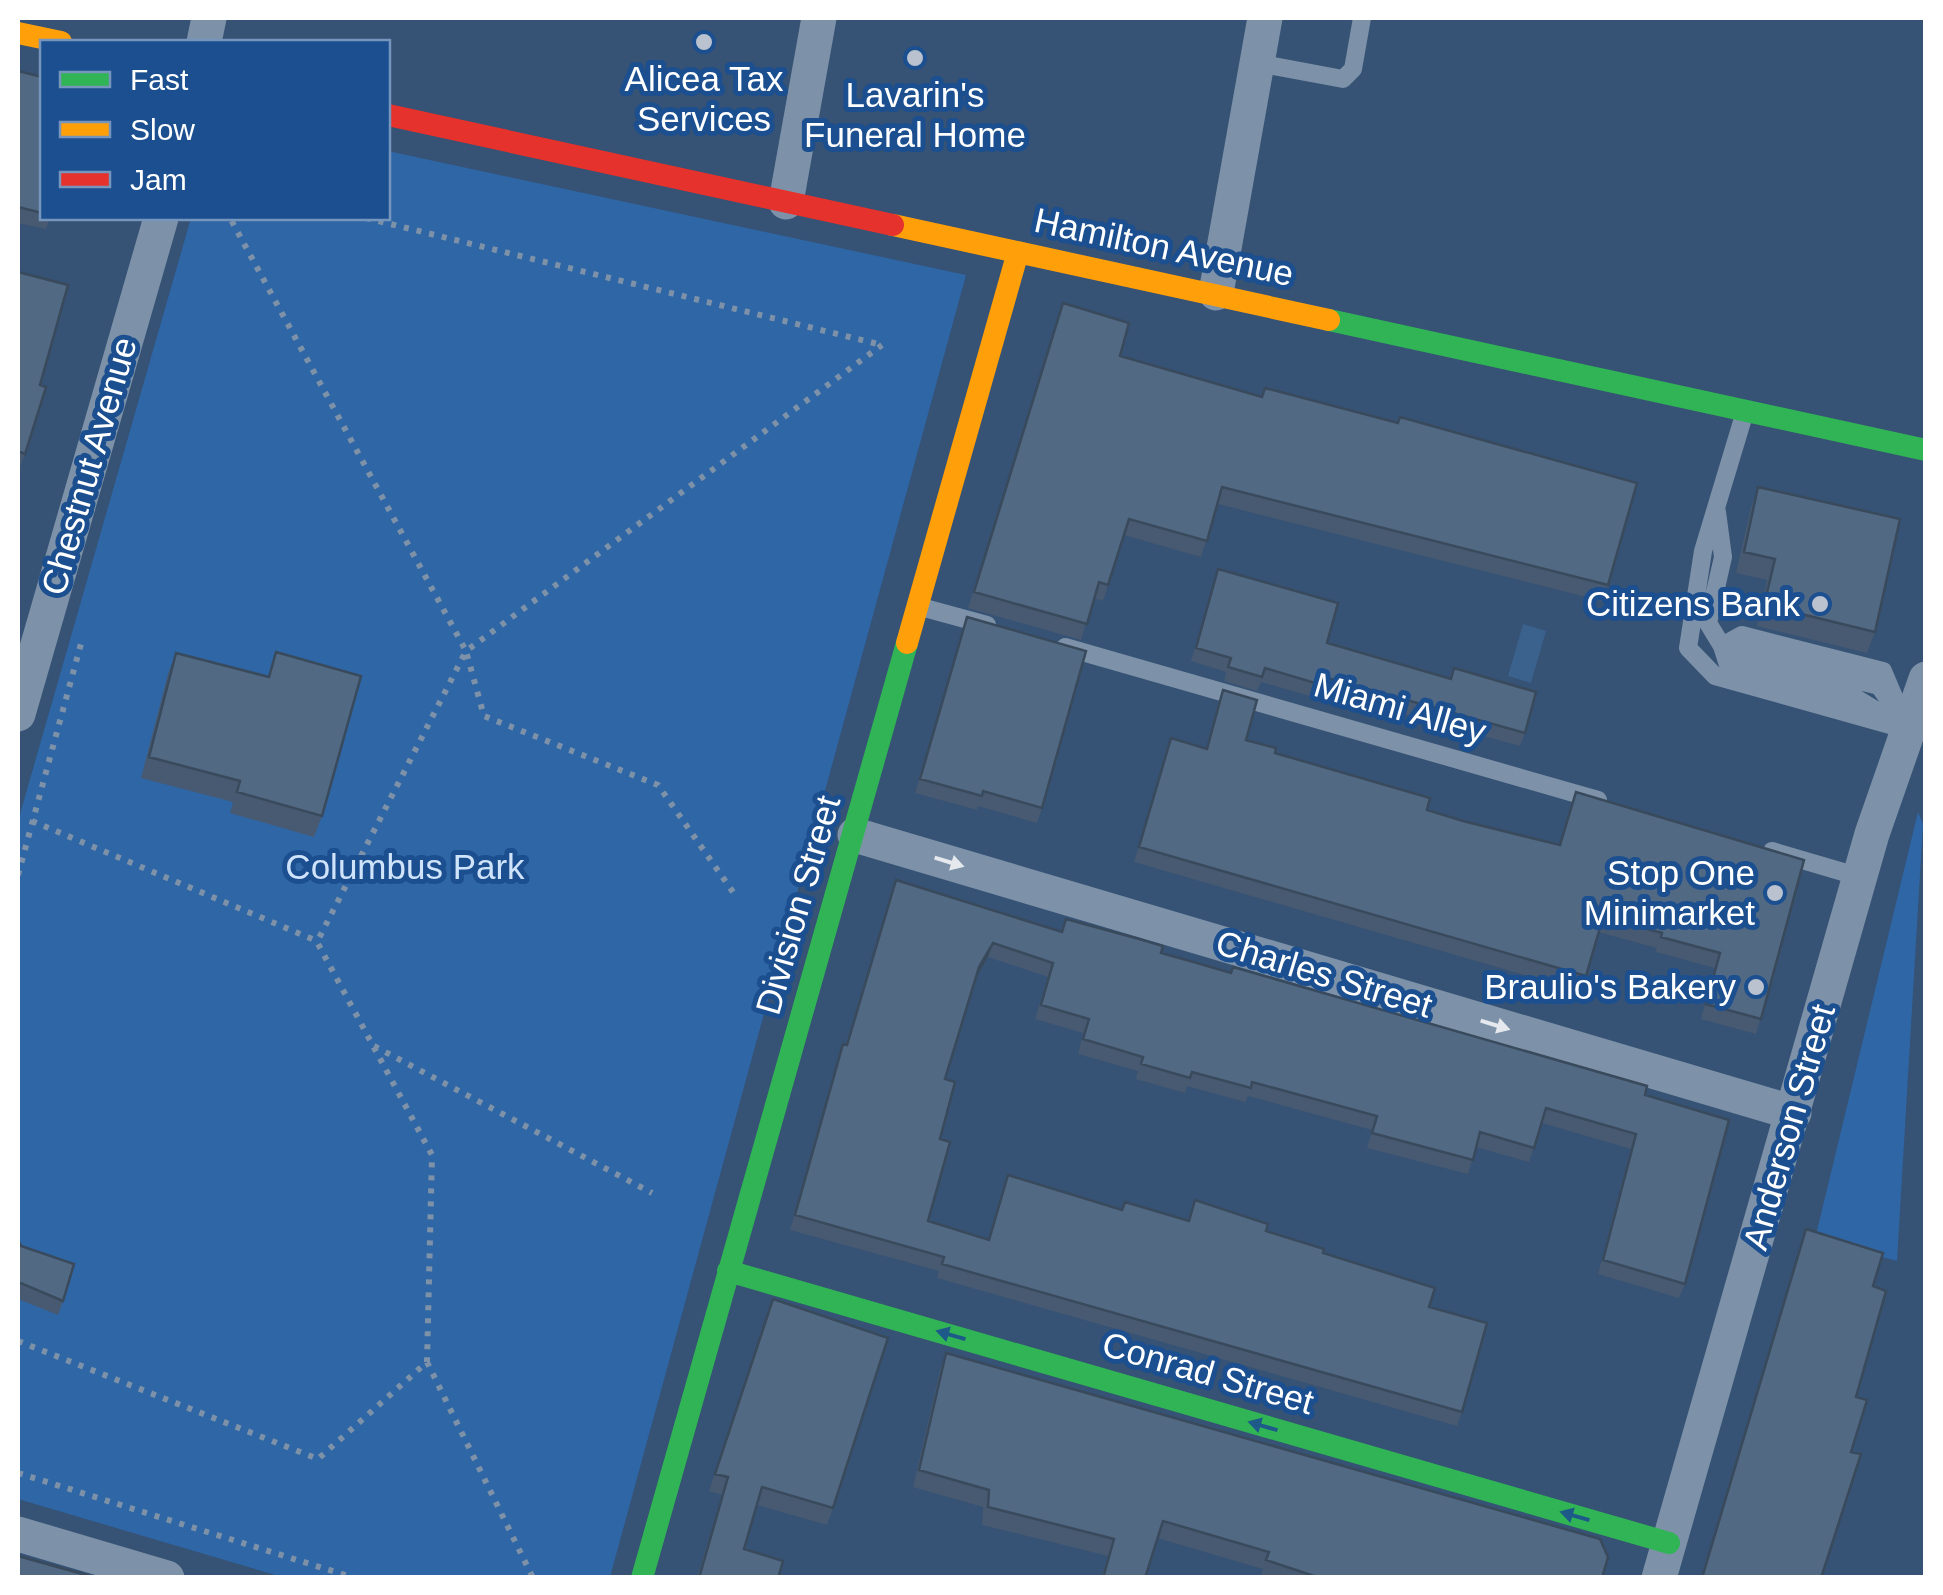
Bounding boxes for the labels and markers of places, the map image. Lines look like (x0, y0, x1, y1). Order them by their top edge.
marker: Alicea Tax Services (693, 31, 715, 53)
marker: Lavarin's Funeral Home (904, 47, 926, 69)
place label: Alicea Tax Services (625, 59, 784, 138)
place label: Lavarin's Funeral Home (804, 75, 1026, 154)
place label: Citizens Bank (1586, 584, 1800, 623)
marker: Citizens Bank (1809, 593, 1831, 615)
place label: Stop One Minimarket (1584, 853, 1755, 932)
marker: Stop One Minimarket (1764, 882, 1786, 904)
place label: Braulio's Bakery (1484, 967, 1736, 1006)
marker: Braulio's Bakery (1745, 976, 1767, 998)

